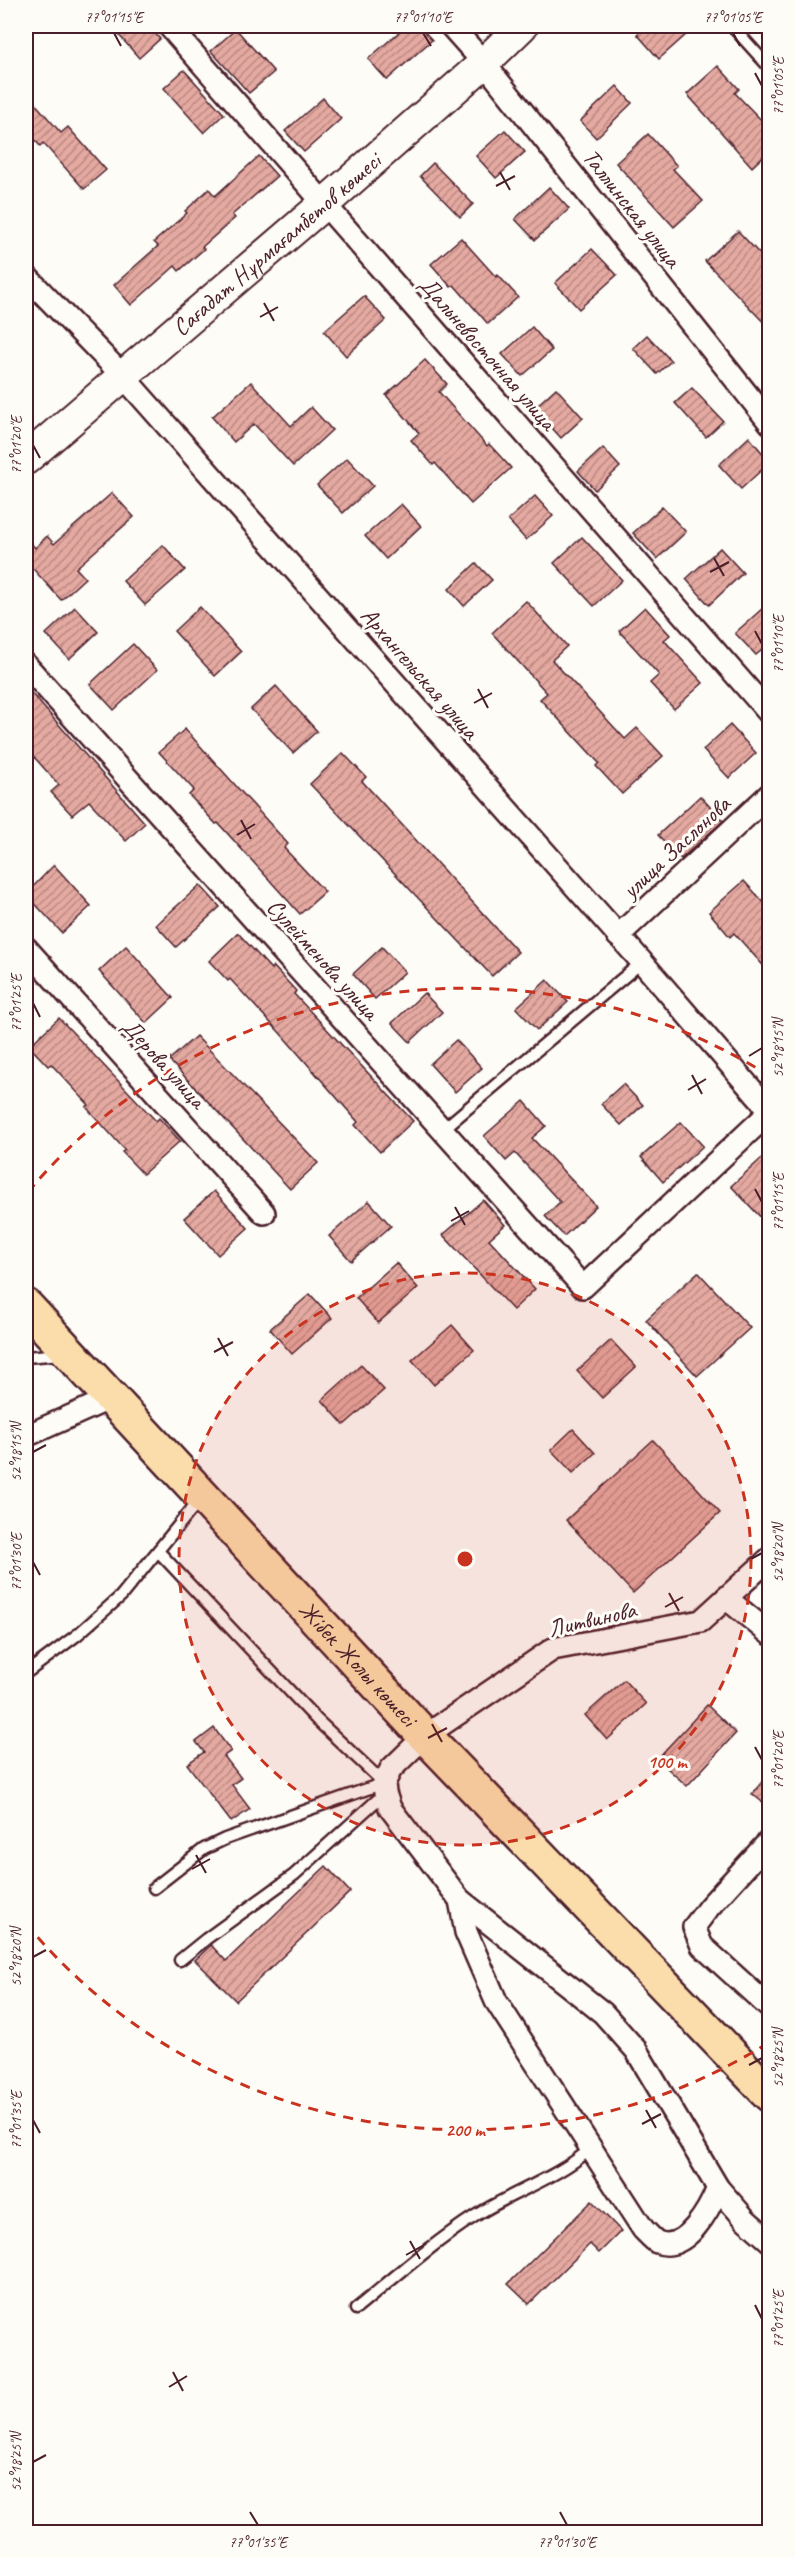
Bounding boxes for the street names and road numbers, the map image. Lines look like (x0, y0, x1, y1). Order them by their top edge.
street label: Таллинская улица (576, 143, 689, 275)
street label: Сағадат Нұрмағамбетов көшесі (166, 144, 389, 342)
street label: Дальневосточная улица (413, 270, 565, 438)
street label: Архангельская улица (354, 601, 487, 746)
street label: улица Заслонова (614, 788, 737, 906)
street label: Сулейменова улица (261, 892, 387, 1028)
street label: Дерова улица (116, 1012, 214, 1116)
street label: Литвинова (545, 1594, 640, 1644)
street label: Жібек Жолы көшесі (292, 1595, 425, 1735)

